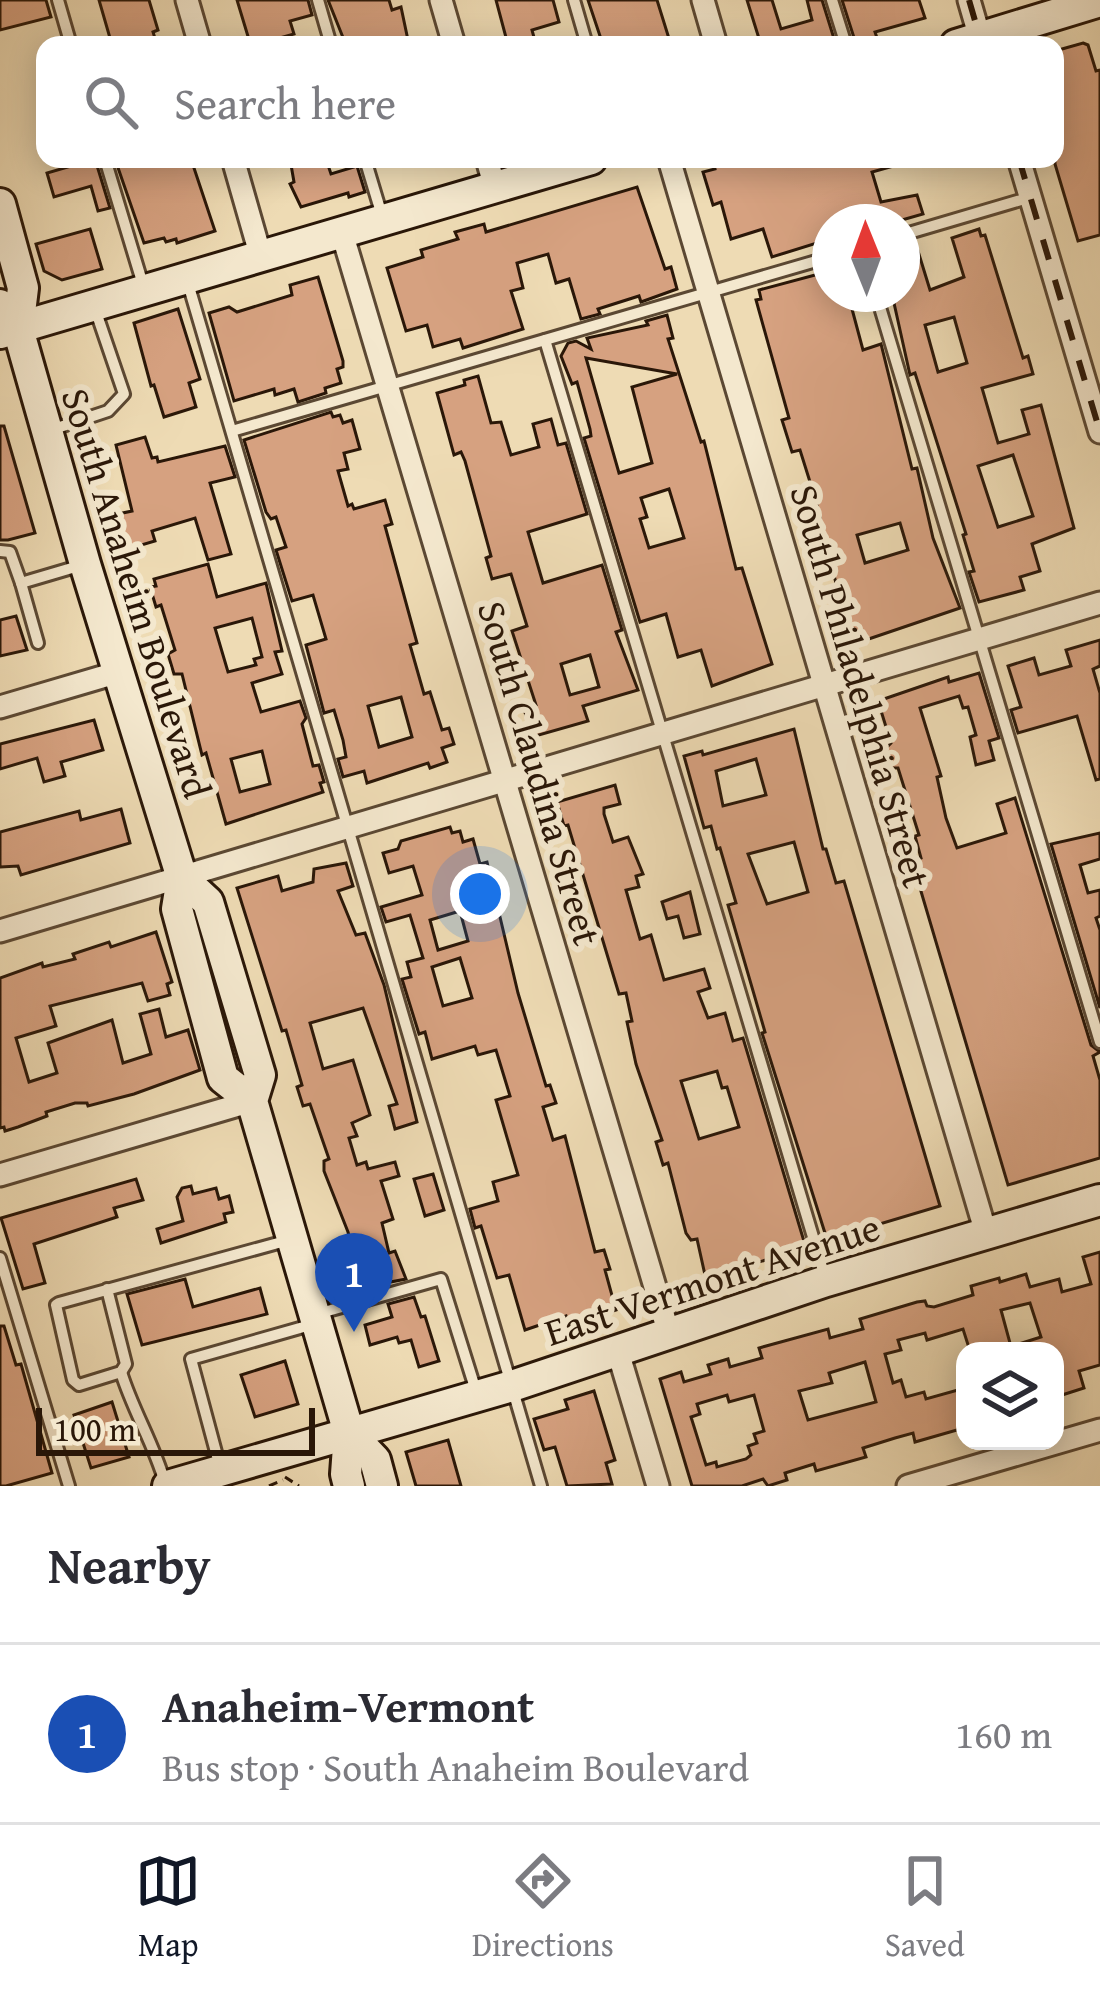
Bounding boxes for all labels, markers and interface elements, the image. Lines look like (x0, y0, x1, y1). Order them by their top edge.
search box (36, 36, 1064, 168)
icon: search (78, 69, 144, 135)
text: Search here (174, 70, 396, 135)
north arrow (812, 204, 920, 312)
street label: South Anaheim Boulevard (48, 381, 227, 805)
street label: South Philadelphia Street (777, 478, 946, 894)
street label: South Claudina Street (464, 594, 617, 952)
your location (450, 864, 510, 924)
street label: East Vermont Avenue (537, 1197, 887, 1360)
pin: 1 (315, 1233, 393, 1332)
map controls (956, 1342, 1064, 1450)
button: layers (956, 1342, 1064, 1450)
scale bar (36, 1402, 315, 1455)
text: 100 m (54, 1405, 136, 1453)
text: Nearby (48, 1527, 211, 1602)
text: Anaheim-Vermont (162, 1673, 534, 1738)
text: 1 (77, 1705, 97, 1762)
text: 160 m (955, 1705, 1052, 1762)
text: Bus stop · South Anaheim Boulevard (162, 1738, 749, 1795)
tab: Map (135, 1848, 201, 1968)
tab: Directions (472, 1848, 614, 1968)
tab: Saved (885, 1848, 965, 1968)

